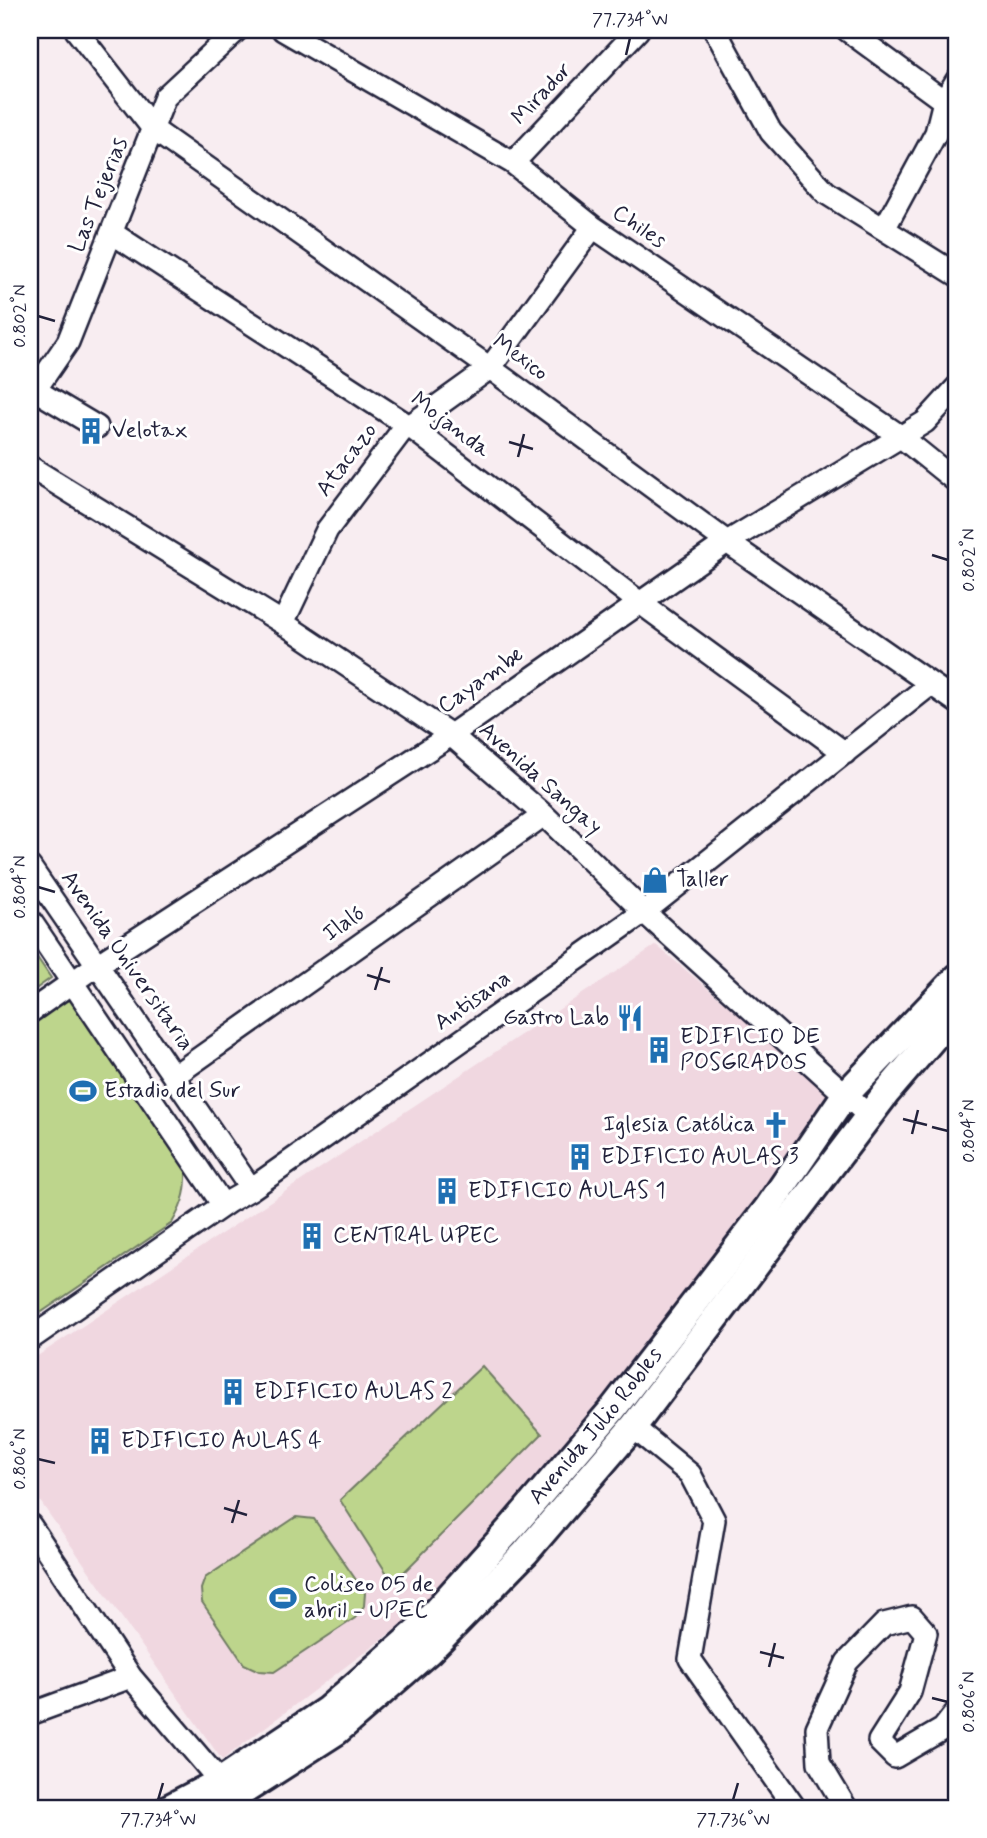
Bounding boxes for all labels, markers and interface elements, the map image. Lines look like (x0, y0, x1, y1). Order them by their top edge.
text: 77.734°W (592, 8, 668, 32)
street label: Mirador (505, 56, 579, 132)
street label: Las Tejerias (62, 133, 136, 257)
street label: Chiles (606, 198, 672, 256)
text: 0.802°N (8, 284, 32, 348)
street label: Mexico (486, 328, 554, 388)
street label: Mojanda (404, 385, 496, 465)
building icon: Velotax (76, 416, 106, 446)
place label: Velotax (112, 416, 188, 446)
street label: Atacazo (309, 417, 385, 503)
text: 0.802°N (957, 528, 981, 592)
street label: Cayambe (432, 641, 530, 721)
street label: Avenida Sangay (471, 716, 608, 844)
text: 0.804°N (8, 855, 32, 919)
street label: Avenida Universitaria (53, 865, 201, 1057)
shop icon: Taller (640, 865, 670, 895)
place label: Taller (676, 865, 729, 895)
street label: Ilaló (317, 899, 371, 949)
street label: Antisana (429, 964, 517, 1038)
place label: Gastro Lab (503, 1003, 609, 1033)
restaurant icon: Gastro Lab (615, 1003, 645, 1033)
place label: EDIFICIO DE POSGRADOS (680, 1022, 820, 1078)
building icon: EDIFICIO DE POSGRADOS (644, 1035, 674, 1065)
sports icon: Estadio del Sur (68, 1076, 98, 1106)
place label: Estadio del Sur (104, 1076, 241, 1106)
text: 0.804°N (957, 1099, 981, 1163)
place label: Iglesia Católica (603, 1110, 755, 1140)
church icon: Iglesia Católica (761, 1110, 791, 1140)
building icon: EDIFICIO AULAS 3 (565, 1142, 595, 1172)
place label: EDIFICIO AULAS 3 (601, 1142, 799, 1172)
building icon: EDIFICIO AULAS 1 (432, 1176, 462, 1206)
place label: EDIFICIO AULAS 1 (468, 1176, 665, 1206)
building icon: CENTRAL UPEC (297, 1221, 327, 1251)
place label: CENTRAL UPEC (333, 1221, 499, 1251)
street label: Avenida Julio Robles (522, 1341, 670, 1511)
building icon: EDIFICIO AULAS 2 (218, 1377, 248, 1407)
place label: EDIFICIO AULAS 2 (254, 1377, 452, 1407)
building icon: EDIFICIO AULAS 4 (85, 1426, 115, 1456)
place label: EDIFICIO AULAS 4 (121, 1426, 322, 1456)
text: 0.806°N (8, 1428, 32, 1490)
place label: Coliseo 05 de abril - UPEC (304, 1570, 434, 1626)
sports icon: Coliseo 05 de abril - UPEC (268, 1583, 298, 1613)
text: 0.806°N (957, 1671, 981, 1733)
text: 77.734°W (120, 1808, 196, 1832)
text: 77.736°W (696, 1808, 770, 1832)

